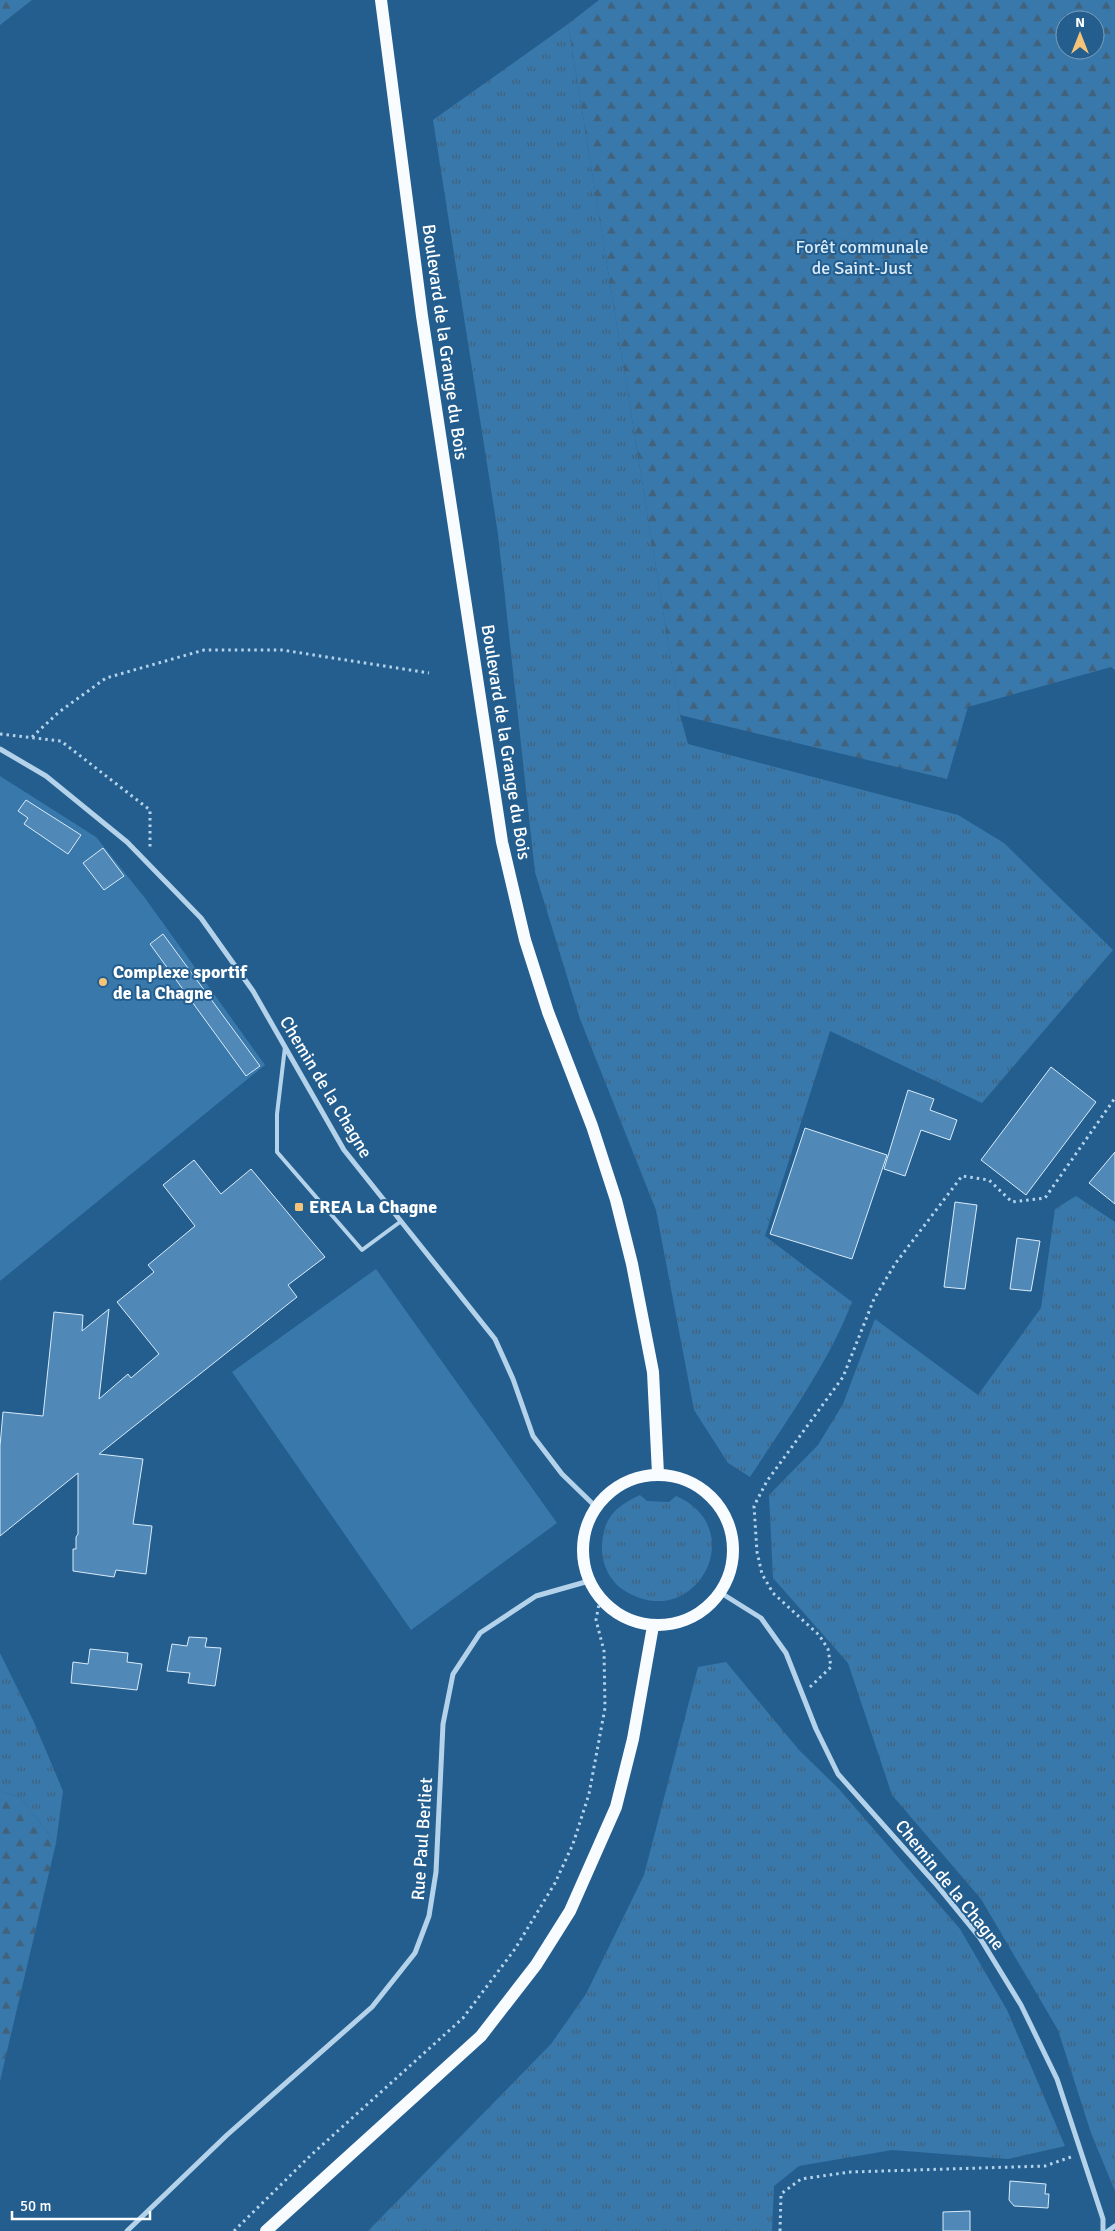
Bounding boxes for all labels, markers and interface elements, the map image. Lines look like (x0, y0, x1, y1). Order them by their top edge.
north arrow (1055, 10, 1105, 60)
text: N (1075, 14, 1085, 31)
street label: Boulevard de la Grange du Bois (418, 223, 472, 461)
park label: Forêt communale de Saint-Just (795, 236, 929, 279)
street label: Boulevard de la Grange du Bois (477, 623, 535, 861)
place label: Complexe sportif de la Chagne (113, 961, 248, 1004)
marker: Complexe sportif de la Chagne (97, 976, 109, 988)
street label: Chemin de la Chagne (275, 1012, 377, 1162)
place label: EREA La Chagne (309, 1196, 437, 1218)
marker: EREA La Chagne (293, 1201, 305, 1213)
street label: Rue Paul Berliet (407, 1777, 437, 1901)
street label: Chemin de la Chagne (891, 1815, 1009, 1955)
scale bar (12, 2188, 150, 2220)
text: 50 m (20, 2197, 51, 2215)

